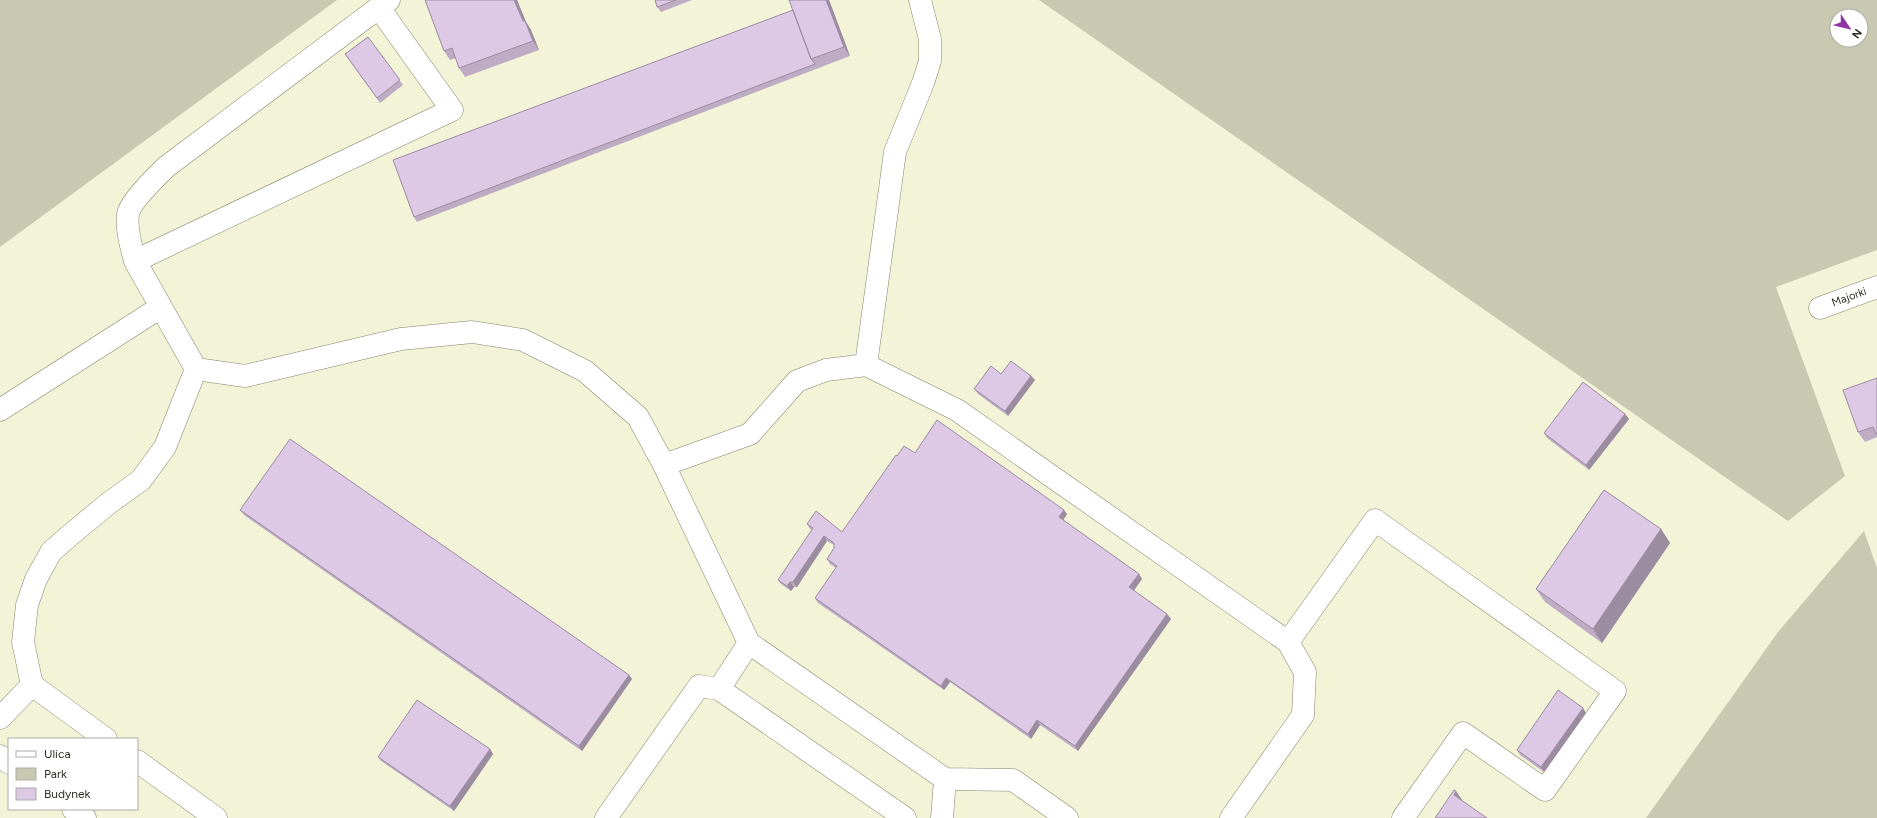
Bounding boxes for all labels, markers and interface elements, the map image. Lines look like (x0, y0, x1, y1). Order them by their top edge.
north arrow (1829, 8, 1869, 48)
text: N (1849, 26, 1865, 41)
street label: Majorki (1830, 285, 1868, 309)
legend (8, 738, 138, 810)
text: Ulica (44, 747, 71, 761)
text: Park (44, 767, 67, 781)
text: Budynek (44, 787, 91, 801)

